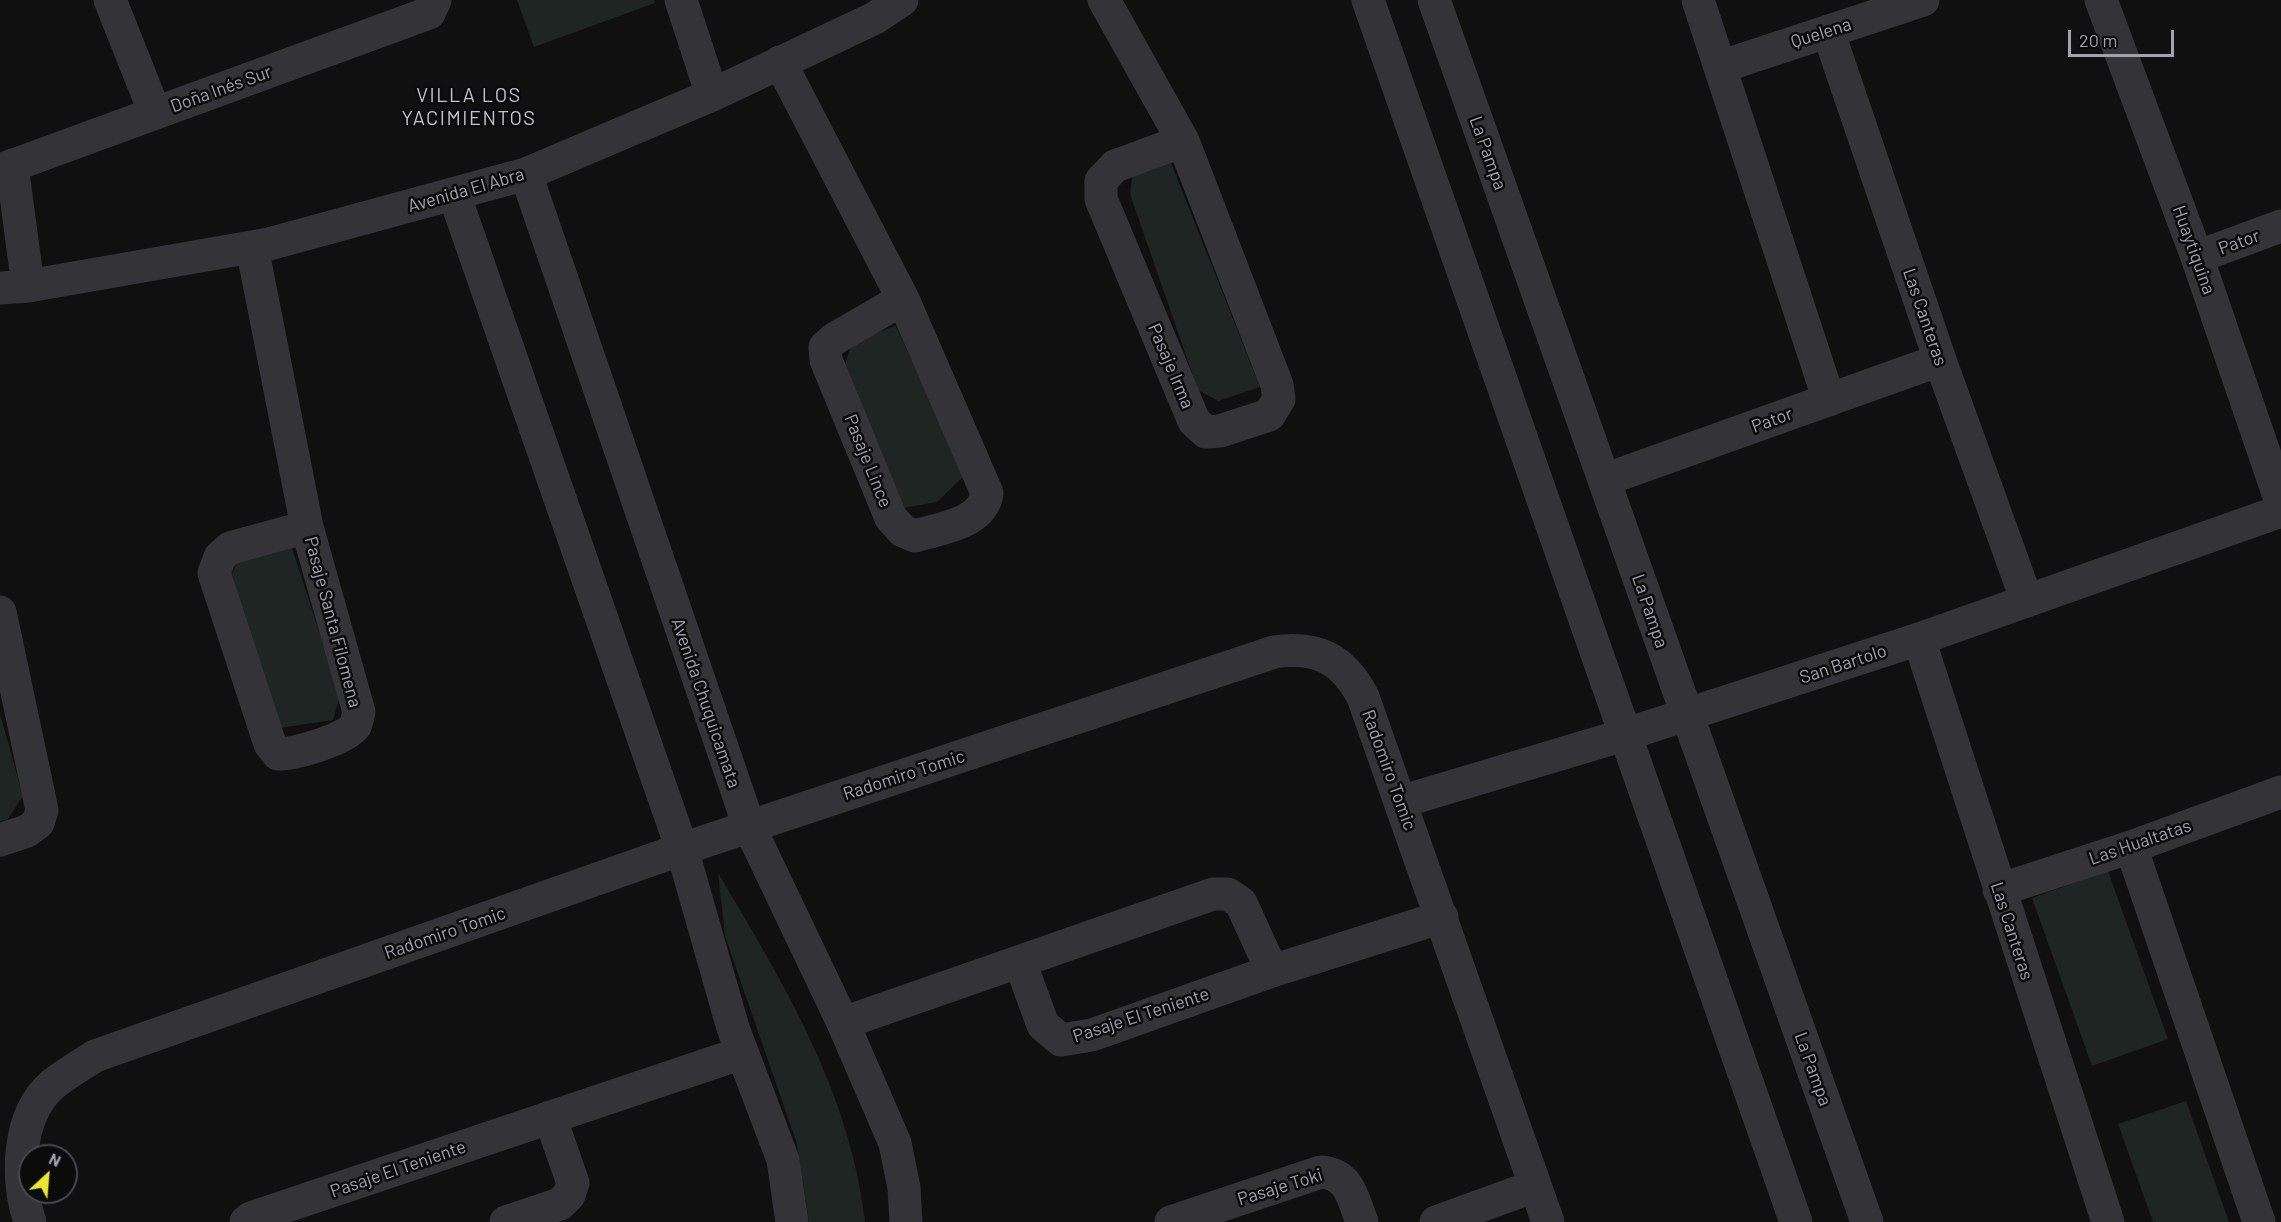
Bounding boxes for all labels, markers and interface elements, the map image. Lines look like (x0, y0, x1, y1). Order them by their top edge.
street label: Quelena (1788, 13, 1854, 53)
scale bar (2071, 18, 2178, 56)
text: 20 m (2079, 29, 2117, 51)
street label: Doña Inés Sur (167, 61, 275, 117)
district label: VILLA LOS YACIMIENTOS (401, 83, 537, 130)
street label: La Pampa (1465, 113, 1511, 193)
street label: Avenida El Abra (405, 163, 527, 217)
street label: Huaytiquina (2168, 203, 2220, 297)
street label: Pator (2215, 225, 2263, 259)
street label: Las Canteras (1898, 265, 1952, 369)
street label: Pasaje Irma (1143, 320, 1199, 412)
street label: Pator (1748, 403, 1796, 437)
street label: Pasaje Lince (840, 411, 896, 511)
street label: Pasaje Santa Filomena (300, 534, 366, 710)
street label: La Pampa (1627, 571, 1673, 651)
street label: Avenida Chuquicamata (667, 615, 745, 791)
street label: San Bartolo (1797, 640, 1889, 688)
street label: Radomiro Tomic (1357, 707, 1421, 833)
street label: Radomiro Tomic (840, 745, 968, 805)
street label: Las Hualtatas (2086, 814, 2194, 870)
street label: Las Canteras (1986, 879, 2038, 983)
street label: Radomiro Tomic (382, 902, 508, 964)
street label: Pasaje El Teniente (1070, 983, 1212, 1047)
street label: La Pampa (1790, 1029, 1836, 1109)
street label: Pasaje El Teniente (327, 1136, 469, 1202)
north arrow (18, 1144, 78, 1204)
text: N (46, 1148, 64, 1170)
street label: Pasaje Toki (1235, 1164, 1325, 1210)

